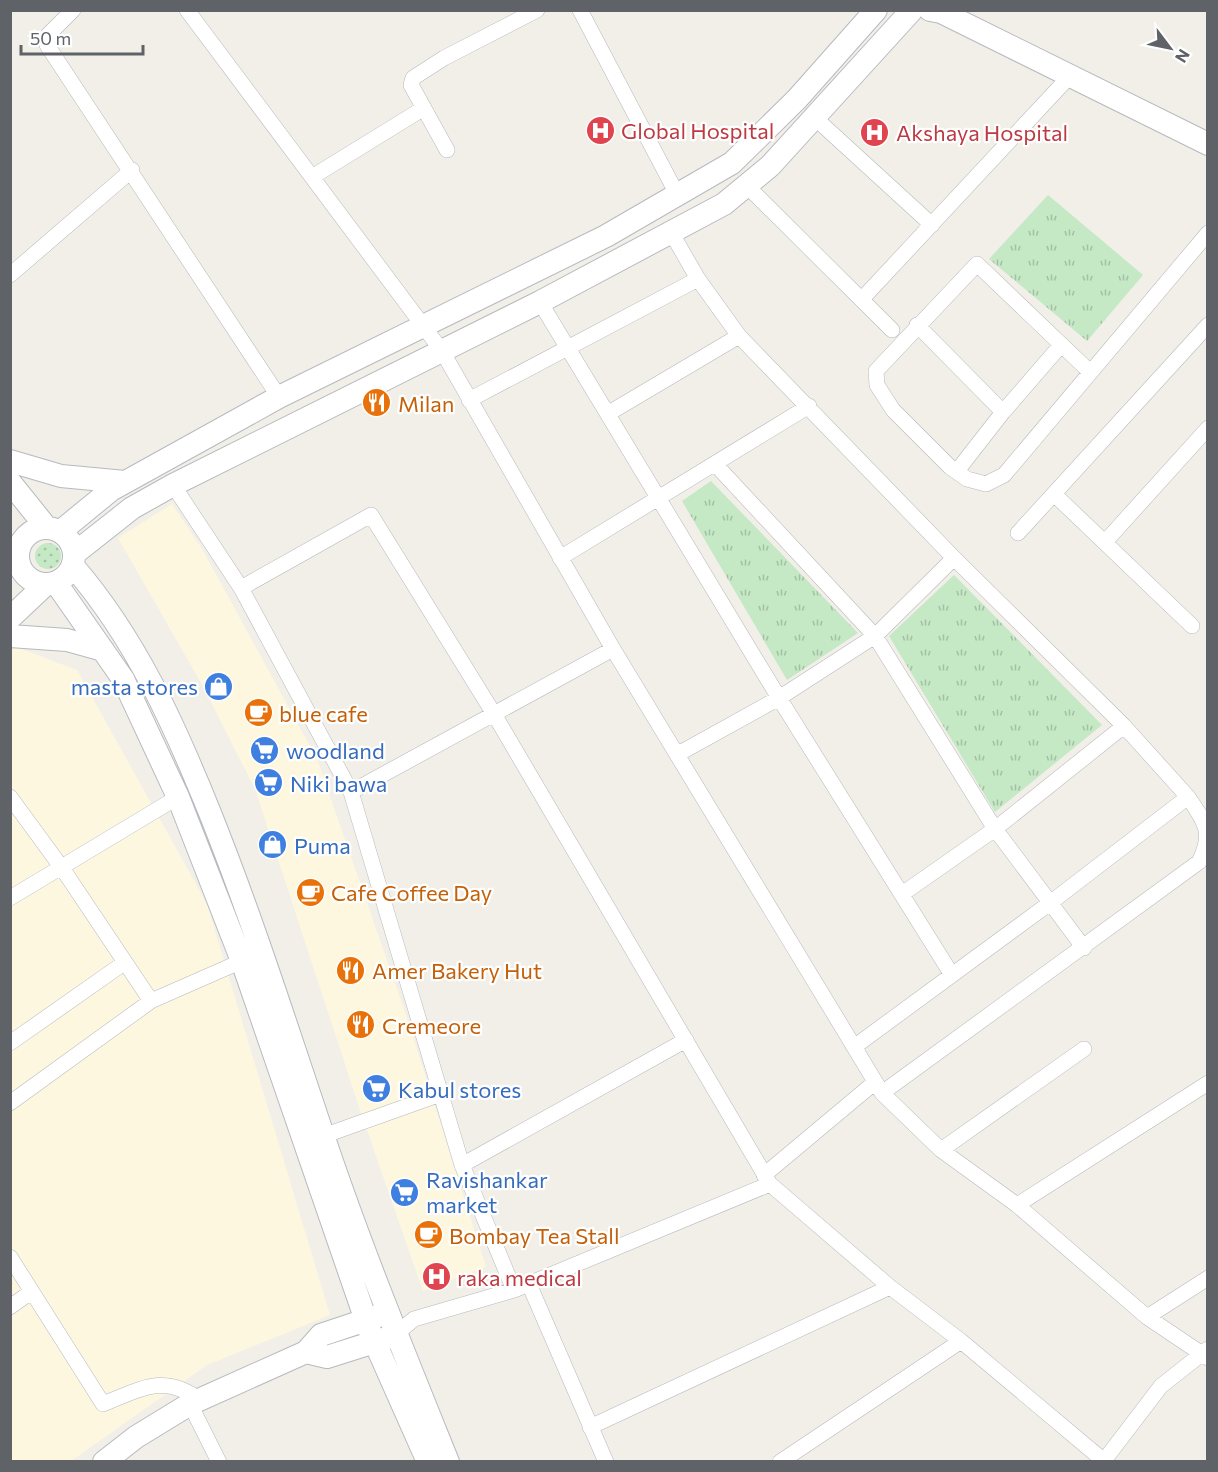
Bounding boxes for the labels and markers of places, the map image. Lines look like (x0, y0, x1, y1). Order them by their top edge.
hospital icon: Global Hospital (584, 114, 616, 146)
hospital icon: Akshaya Hospital (859, 116, 891, 148)
place label: Global Hospital (621, 117, 774, 144)
place label: Akshaya Hospital (896, 119, 1068, 146)
restaurant icon: Milan (361, 387, 393, 419)
place label: Milan (398, 390, 454, 417)
shop icon: masta stores (203, 670, 235, 702)
place label: masta stores (71, 673, 198, 700)
cafe icon: blue cafe (242, 697, 274, 729)
place label: blue cafe (279, 700, 368, 727)
supermarket icon: woodland (249, 734, 281, 766)
place label: woodland (286, 737, 385, 764)
supermarket icon: Niki bawa (253, 767, 285, 799)
place label: Niki bawa (290, 770, 387, 797)
shop icon: Puma (257, 829, 289, 861)
place label: Puma (294, 832, 351, 859)
cafe icon: Cafe Coffee Day (294, 876, 326, 908)
place label: Cafe Coffee Day (331, 879, 492, 906)
restaurant icon: Amer Bakery Hut (335, 954, 367, 986)
place label: Amer Bakery Hut (372, 957, 542, 984)
restaurant icon: Cremeore (345, 1009, 377, 1041)
place label: Cremeore (382, 1012, 481, 1039)
supermarket icon: Kabul stores (361, 1073, 393, 1105)
place label: Kabul stores (398, 1076, 521, 1103)
place label: Ravishankar market (426, 1166, 548, 1218)
supermarket icon: Ravishankar market (389, 1176, 421, 1208)
cafe icon: Bombay Tea Stall (412, 1219, 444, 1251)
place label: Bombay Tea Stall (449, 1222, 620, 1249)
hospital icon: raka medical (420, 1261, 452, 1293)
place label: raka medical (457, 1264, 582, 1291)

